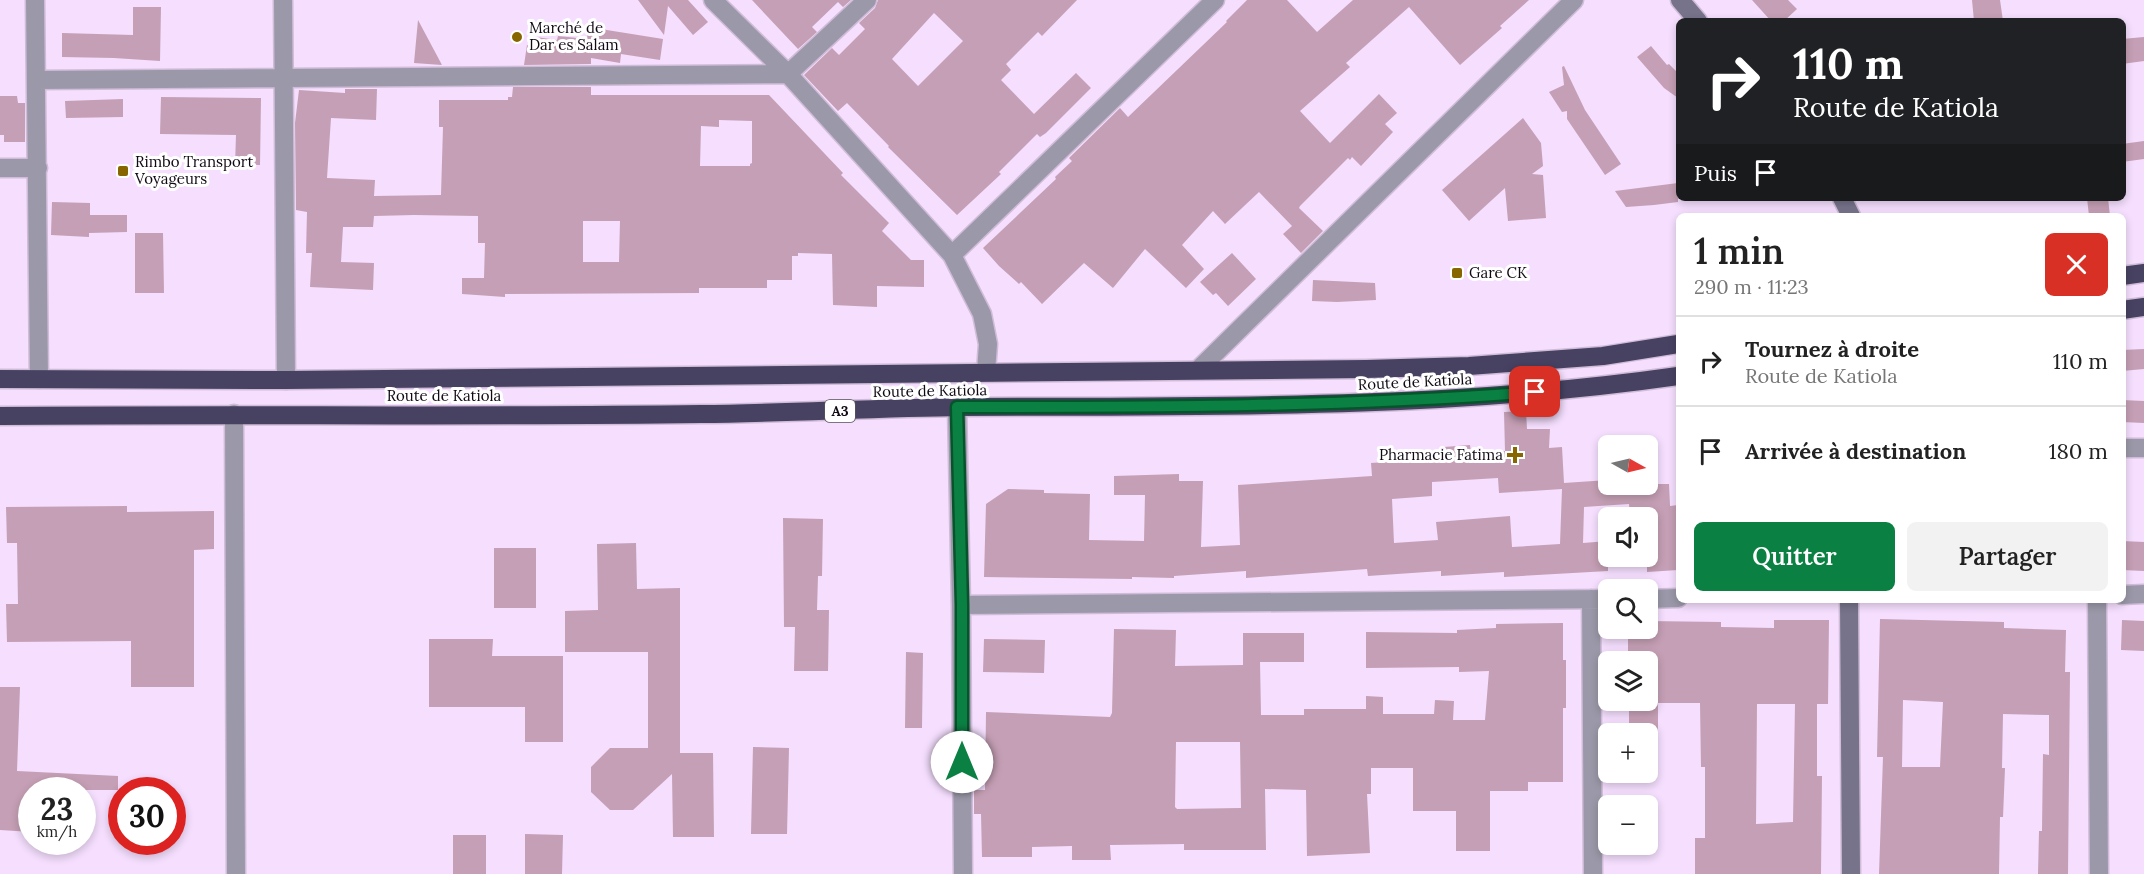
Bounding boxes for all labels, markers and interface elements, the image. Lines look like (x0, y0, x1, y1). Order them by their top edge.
place label: Marché de Dar es Salam (529, 18, 619, 54)
marker: Marché de Dar es Salam (510, 30, 524, 44)
text: 110 m (1793, 37, 1904, 91)
icon: right (1694, 42, 1772, 120)
text: Route de Katiola (1793, 90, 1999, 124)
place label: Rimbo Transport Voyageurs (134, 152, 253, 188)
icon: arrive (1749, 156, 1782, 189)
text: Puis (1694, 159, 1737, 187)
marker: Rimbo Transport Voyageurs (116, 164, 130, 178)
text: 1 min (1694, 228, 1784, 274)
button: close (2045, 233, 2108, 296)
place label: Gare CK (1469, 263, 1528, 282)
marker: Gare CK (1450, 266, 1464, 280)
text: 290 m · 11:23 (1694, 274, 1809, 299)
text: Tournez à droite (1745, 335, 1919, 363)
icon: right (1694, 345, 1727, 378)
text: 110 m (2053, 347, 2108, 375)
text: Route de Katiola (1745, 363, 1898, 388)
pin (1509, 366, 1560, 417)
street label: Route de Katiola (1357, 369, 1473, 394)
icon: arrive (1518, 375, 1551, 408)
street label: Route de Katiola (873, 380, 988, 401)
street label: Route de Katiola (387, 386, 501, 405)
road number: A3 (825, 400, 855, 422)
north arrow (1598, 435, 1658, 495)
map controls (1598, 435, 1658, 855)
icon: arrive (1694, 435, 1727, 468)
text: Arrivée à destination (1745, 437, 1966, 465)
text: 180 m (2049, 437, 2108, 465)
place label: Pharmacie Fatima (1379, 445, 1503, 464)
marker: Pharmacie Fatima (1508, 448, 1522, 462)
button: sound (1598, 507, 1658, 567)
button: Quitter (1694, 522, 1895, 591)
button: Partager (1907, 522, 2108, 591)
button: search (1598, 579, 1658, 639)
button: layers (1598, 651, 1658, 711)
button: + (1598, 723, 1658, 783)
position arrow (930, 730, 994, 794)
speed limit sign: 30 (108, 777, 186, 855)
text: 23 (41, 790, 73, 828)
button: − (1598, 795, 1658, 855)
text: km/h (37, 822, 77, 841)

